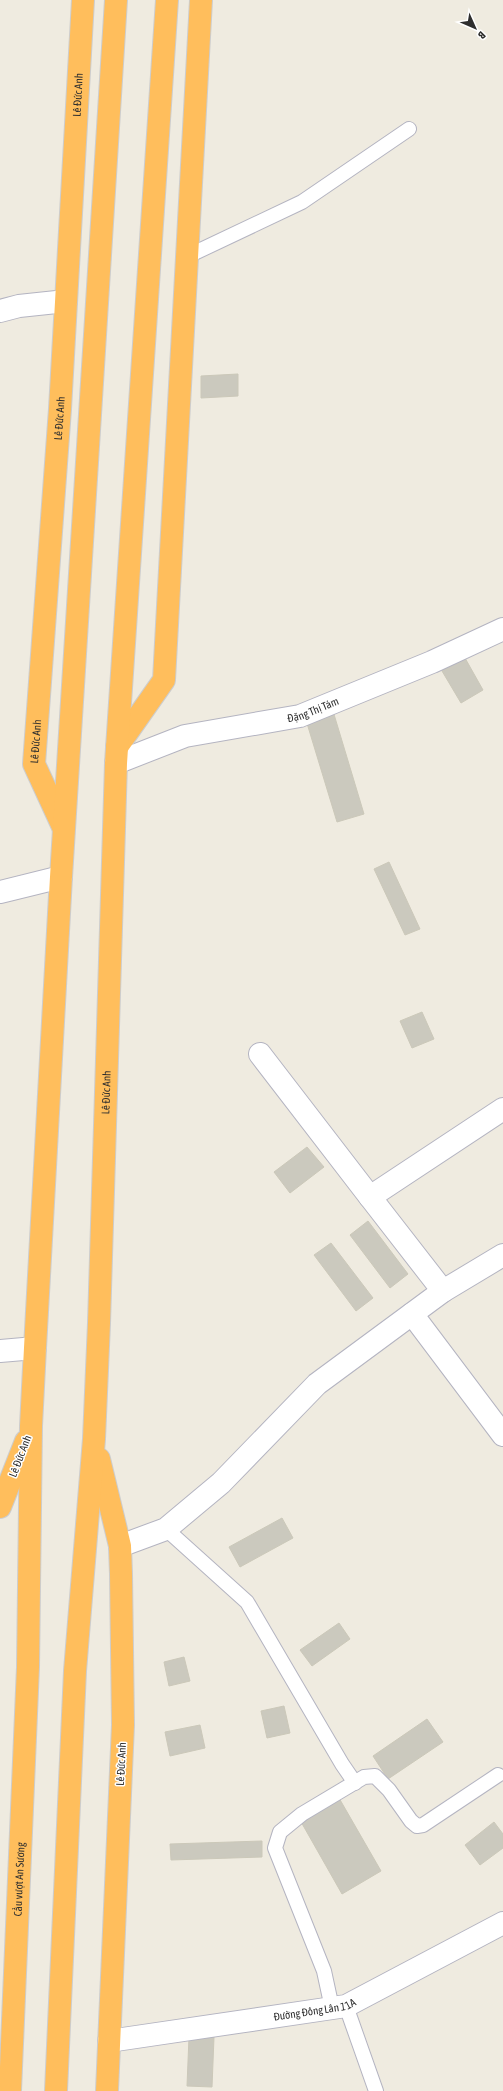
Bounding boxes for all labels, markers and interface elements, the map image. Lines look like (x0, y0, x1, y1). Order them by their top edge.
north arrow (455, 8, 495, 48)
text: B (475, 29, 488, 42)
street label: Lê Đức Anh (70, 73, 85, 117)
street label: Lê Đức Anh (52, 396, 67, 441)
street label: Đặng Thị Tám (286, 695, 340, 724)
street label: Lê Đức Anh (28, 719, 43, 764)
street label: Lê Đức Anh (99, 1070, 113, 1115)
street label: Lê Đức Anh (7, 1433, 33, 1479)
street label: Lê Đức Anh (114, 1742, 128, 1786)
street label: Cầu vượt An Sương (11, 1842, 27, 1916)
street label: Đường Đông Lân 11A (273, 1996, 358, 2023)

